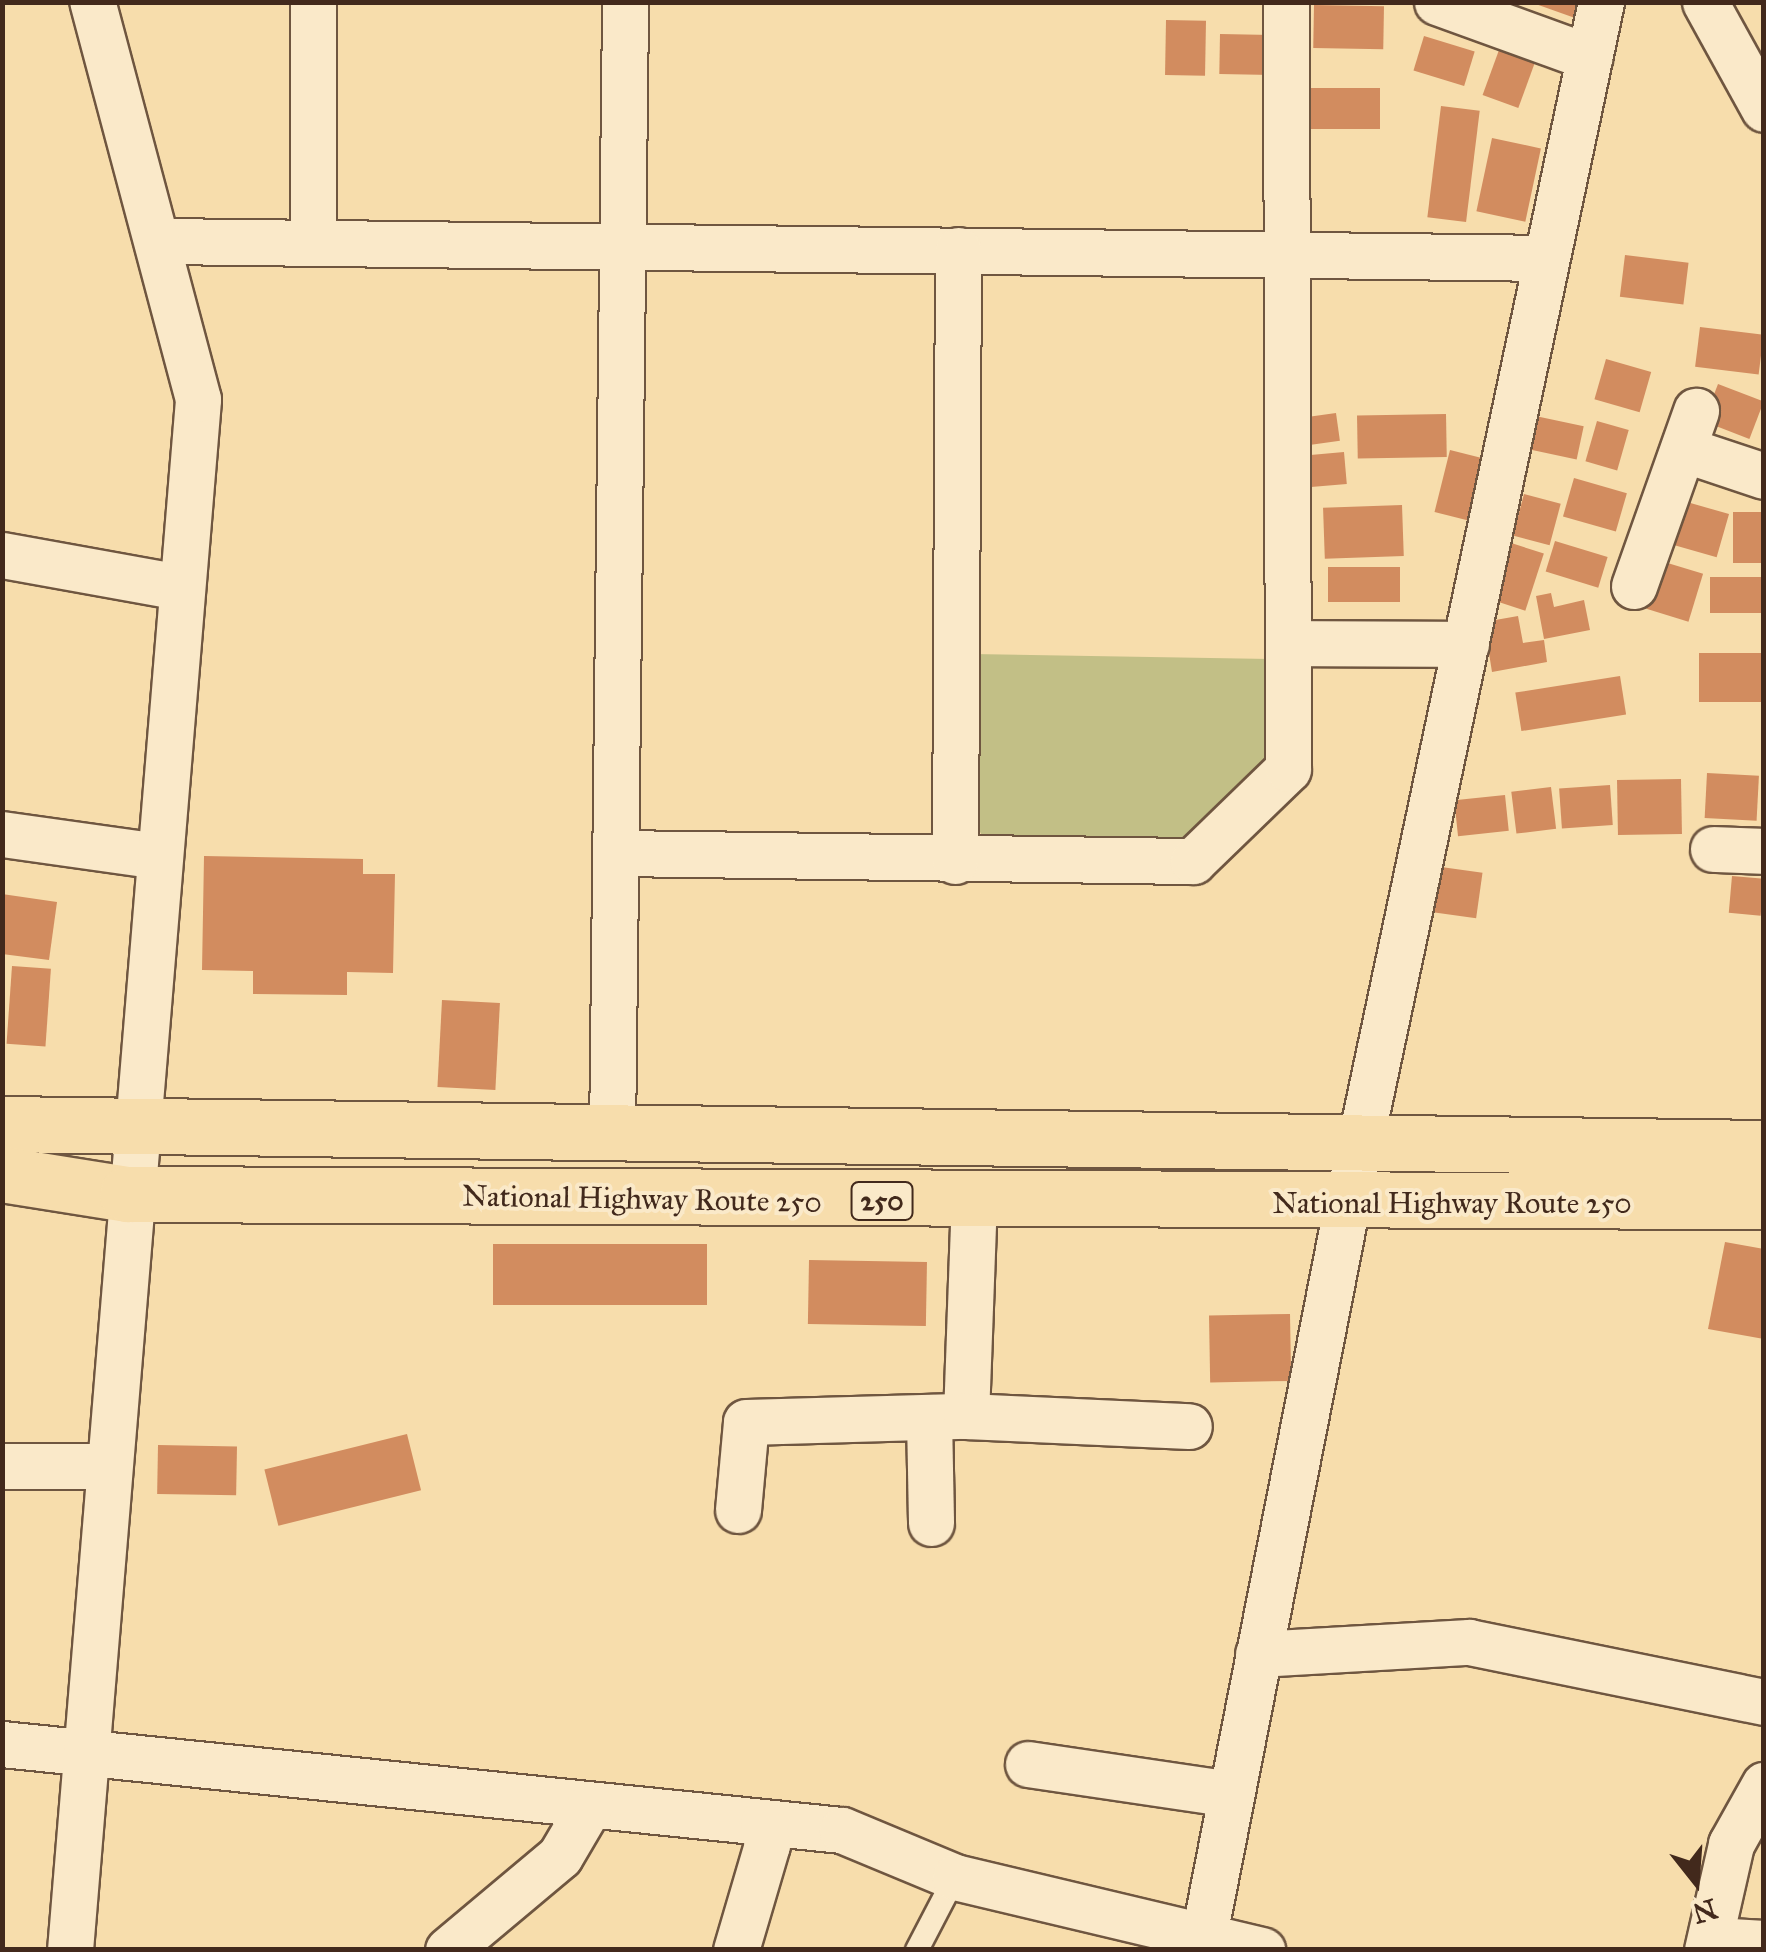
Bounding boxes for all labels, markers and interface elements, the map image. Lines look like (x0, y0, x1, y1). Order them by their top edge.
street label: National Highway Route 250 (462, 1178, 822, 1220)
road number: 250 (850, 1178, 914, 1224)
street label: National Highway Route 250 (1272, 1185, 1632, 1221)
north arrow (1646, 1832, 1746, 1932)
text: N (1688, 1891, 1721, 1931)

